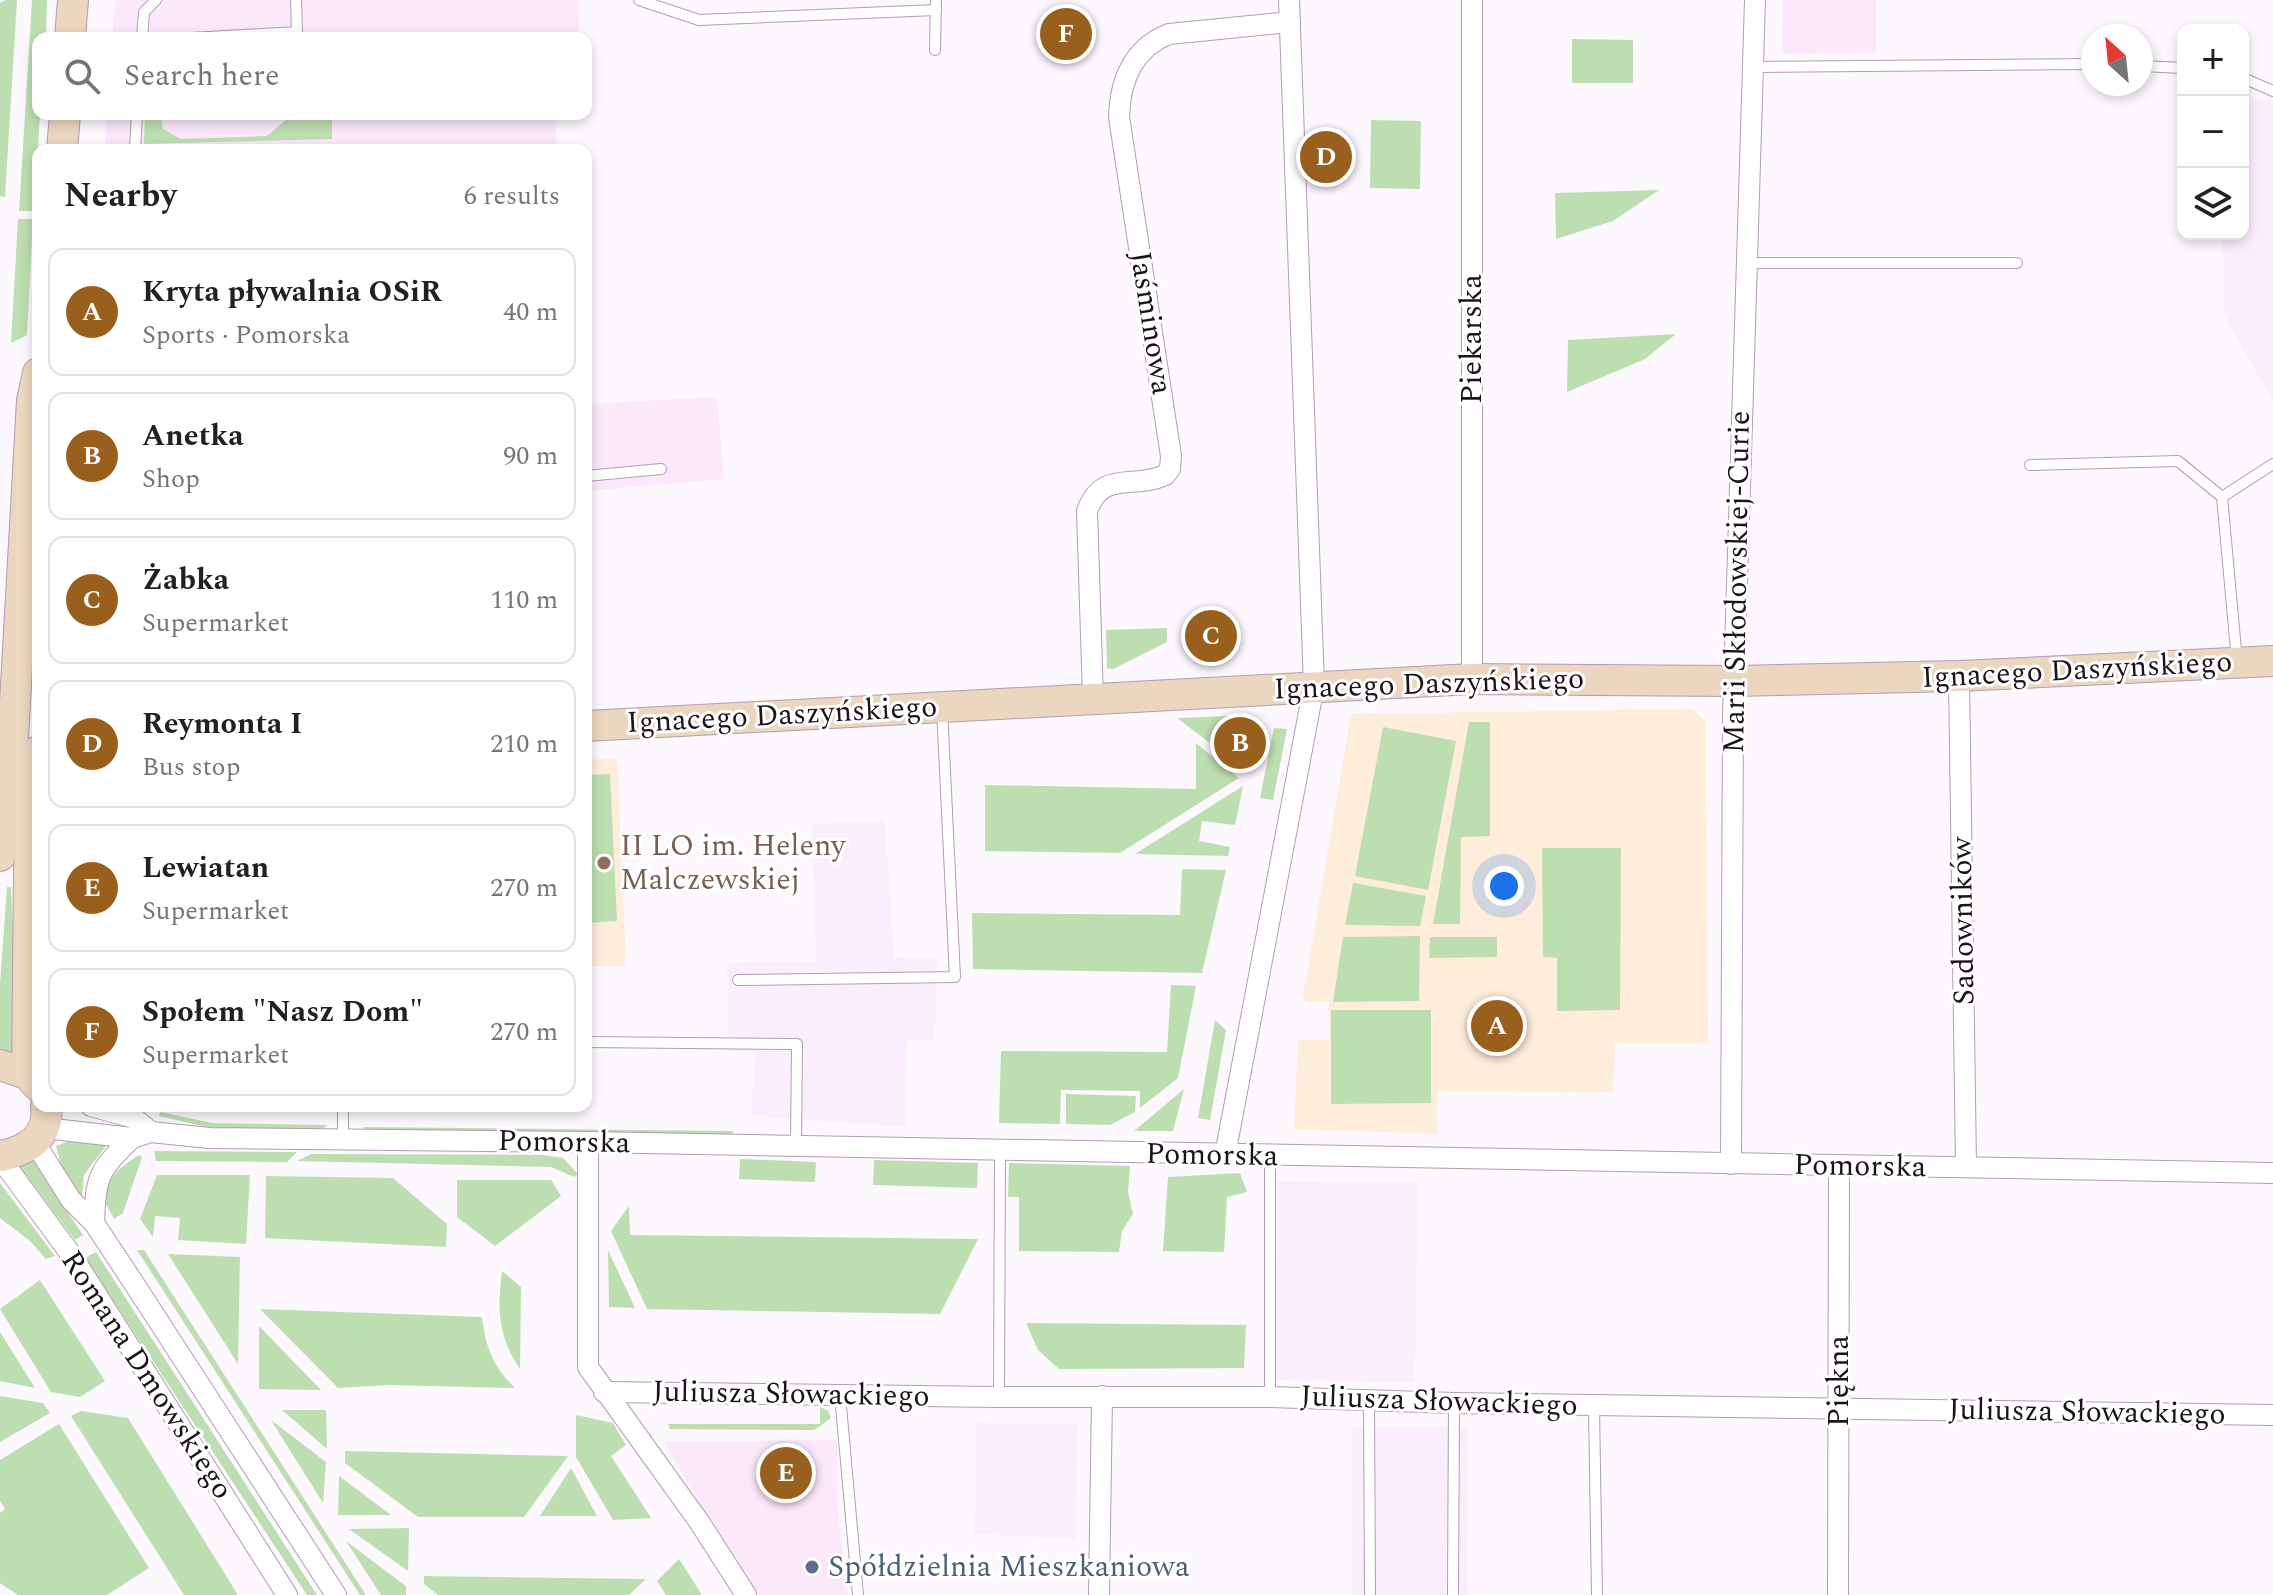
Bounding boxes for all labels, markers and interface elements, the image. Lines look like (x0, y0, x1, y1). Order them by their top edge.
pin: F (1040, 4, 1092, 64)
north arrow (2081, 24, 2153, 96)
map controls (2177, 24, 2249, 240)
button: + (2177, 24, 2249, 96)
search box (32, 32, 592, 120)
text: Search here (124, 53, 280, 99)
icon: search (60, 54, 104, 98)
button: − (2177, 96, 2249, 168)
pin: D (1300, 127, 1352, 187)
button: layers (2177, 168, 2249, 240)
text: Nearby (64, 170, 177, 222)
text: 6 results (464, 176, 560, 216)
street label: Jaśminowa (1117, 248, 1185, 398)
text: Kryta pływalnia OSiR (142, 269, 442, 315)
street label: Piekarska (1449, 274, 1495, 404)
text: A (82, 292, 102, 332)
text: 40 m (503, 292, 558, 332)
text: Sports · Pomorska (142, 315, 350, 355)
street label: Marii Skłodowskiej-Curie (1711, 410, 1763, 754)
text: Anetka (142, 413, 244, 459)
text: B (83, 436, 101, 476)
text: 90 m (503, 436, 558, 476)
text: Shop (142, 459, 200, 499)
text: Żabka (142, 557, 229, 603)
text: C (83, 580, 101, 620)
text: 110 m (490, 580, 558, 620)
text: Supermarket (142, 603, 289, 643)
pin: C (1185, 606, 1237, 666)
street label: Ignacego Daszyńskiego (1921, 639, 2233, 701)
street label: Ignacego Daszyńskiego (1273, 656, 1585, 712)
street label: Ignacego Daszyńskiego (626, 684, 938, 746)
text: Reymonta I (142, 701, 302, 747)
pin: B (1214, 713, 1266, 773)
text: D (82, 724, 102, 764)
text: 210 m (490, 724, 558, 764)
text: Bus stop (142, 747, 240, 787)
place label: II LO im. Heleny Malczewskiej (620, 823, 847, 903)
street label: Sadowników (1939, 835, 1987, 1006)
text: Lewiatan (142, 845, 269, 891)
marker: II LO im. Heleny Malczewskiej (595, 854, 613, 872)
your location (1484, 866, 1524, 906)
text: E (83, 868, 101, 908)
text: 270 m (490, 868, 558, 908)
text: Supermarket (142, 891, 289, 931)
text: Społem "Nasz Dom" (142, 989, 423, 1035)
pin: A (1471, 996, 1523, 1056)
text: F (84, 1012, 100, 1052)
text: 270 m (490, 1012, 558, 1052)
text: Supermarket (142, 1035, 289, 1075)
street label: Pomorska (497, 1118, 631, 1166)
street label: Pomorska (1145, 1131, 1279, 1179)
street label: Pomorska (1793, 1142, 1927, 1190)
street label: Romana Dmowskiego (49, 1241, 245, 1509)
street label: Piękna (1816, 1335, 1862, 1427)
street label: Juliusza Słowackiego (652, 1369, 930, 1419)
street label: Juliusza Słowackiego (1300, 1373, 1578, 1429)
street label: Juliusza Słowackiego (1948, 1387, 2226, 1437)
pin: E (760, 1443, 812, 1503)
place label: Spółdzielnia Mieszkaniowa (828, 1544, 1190, 1590)
marker: Spółdzielnia Mieszkaniowa (803, 1558, 821, 1576)

